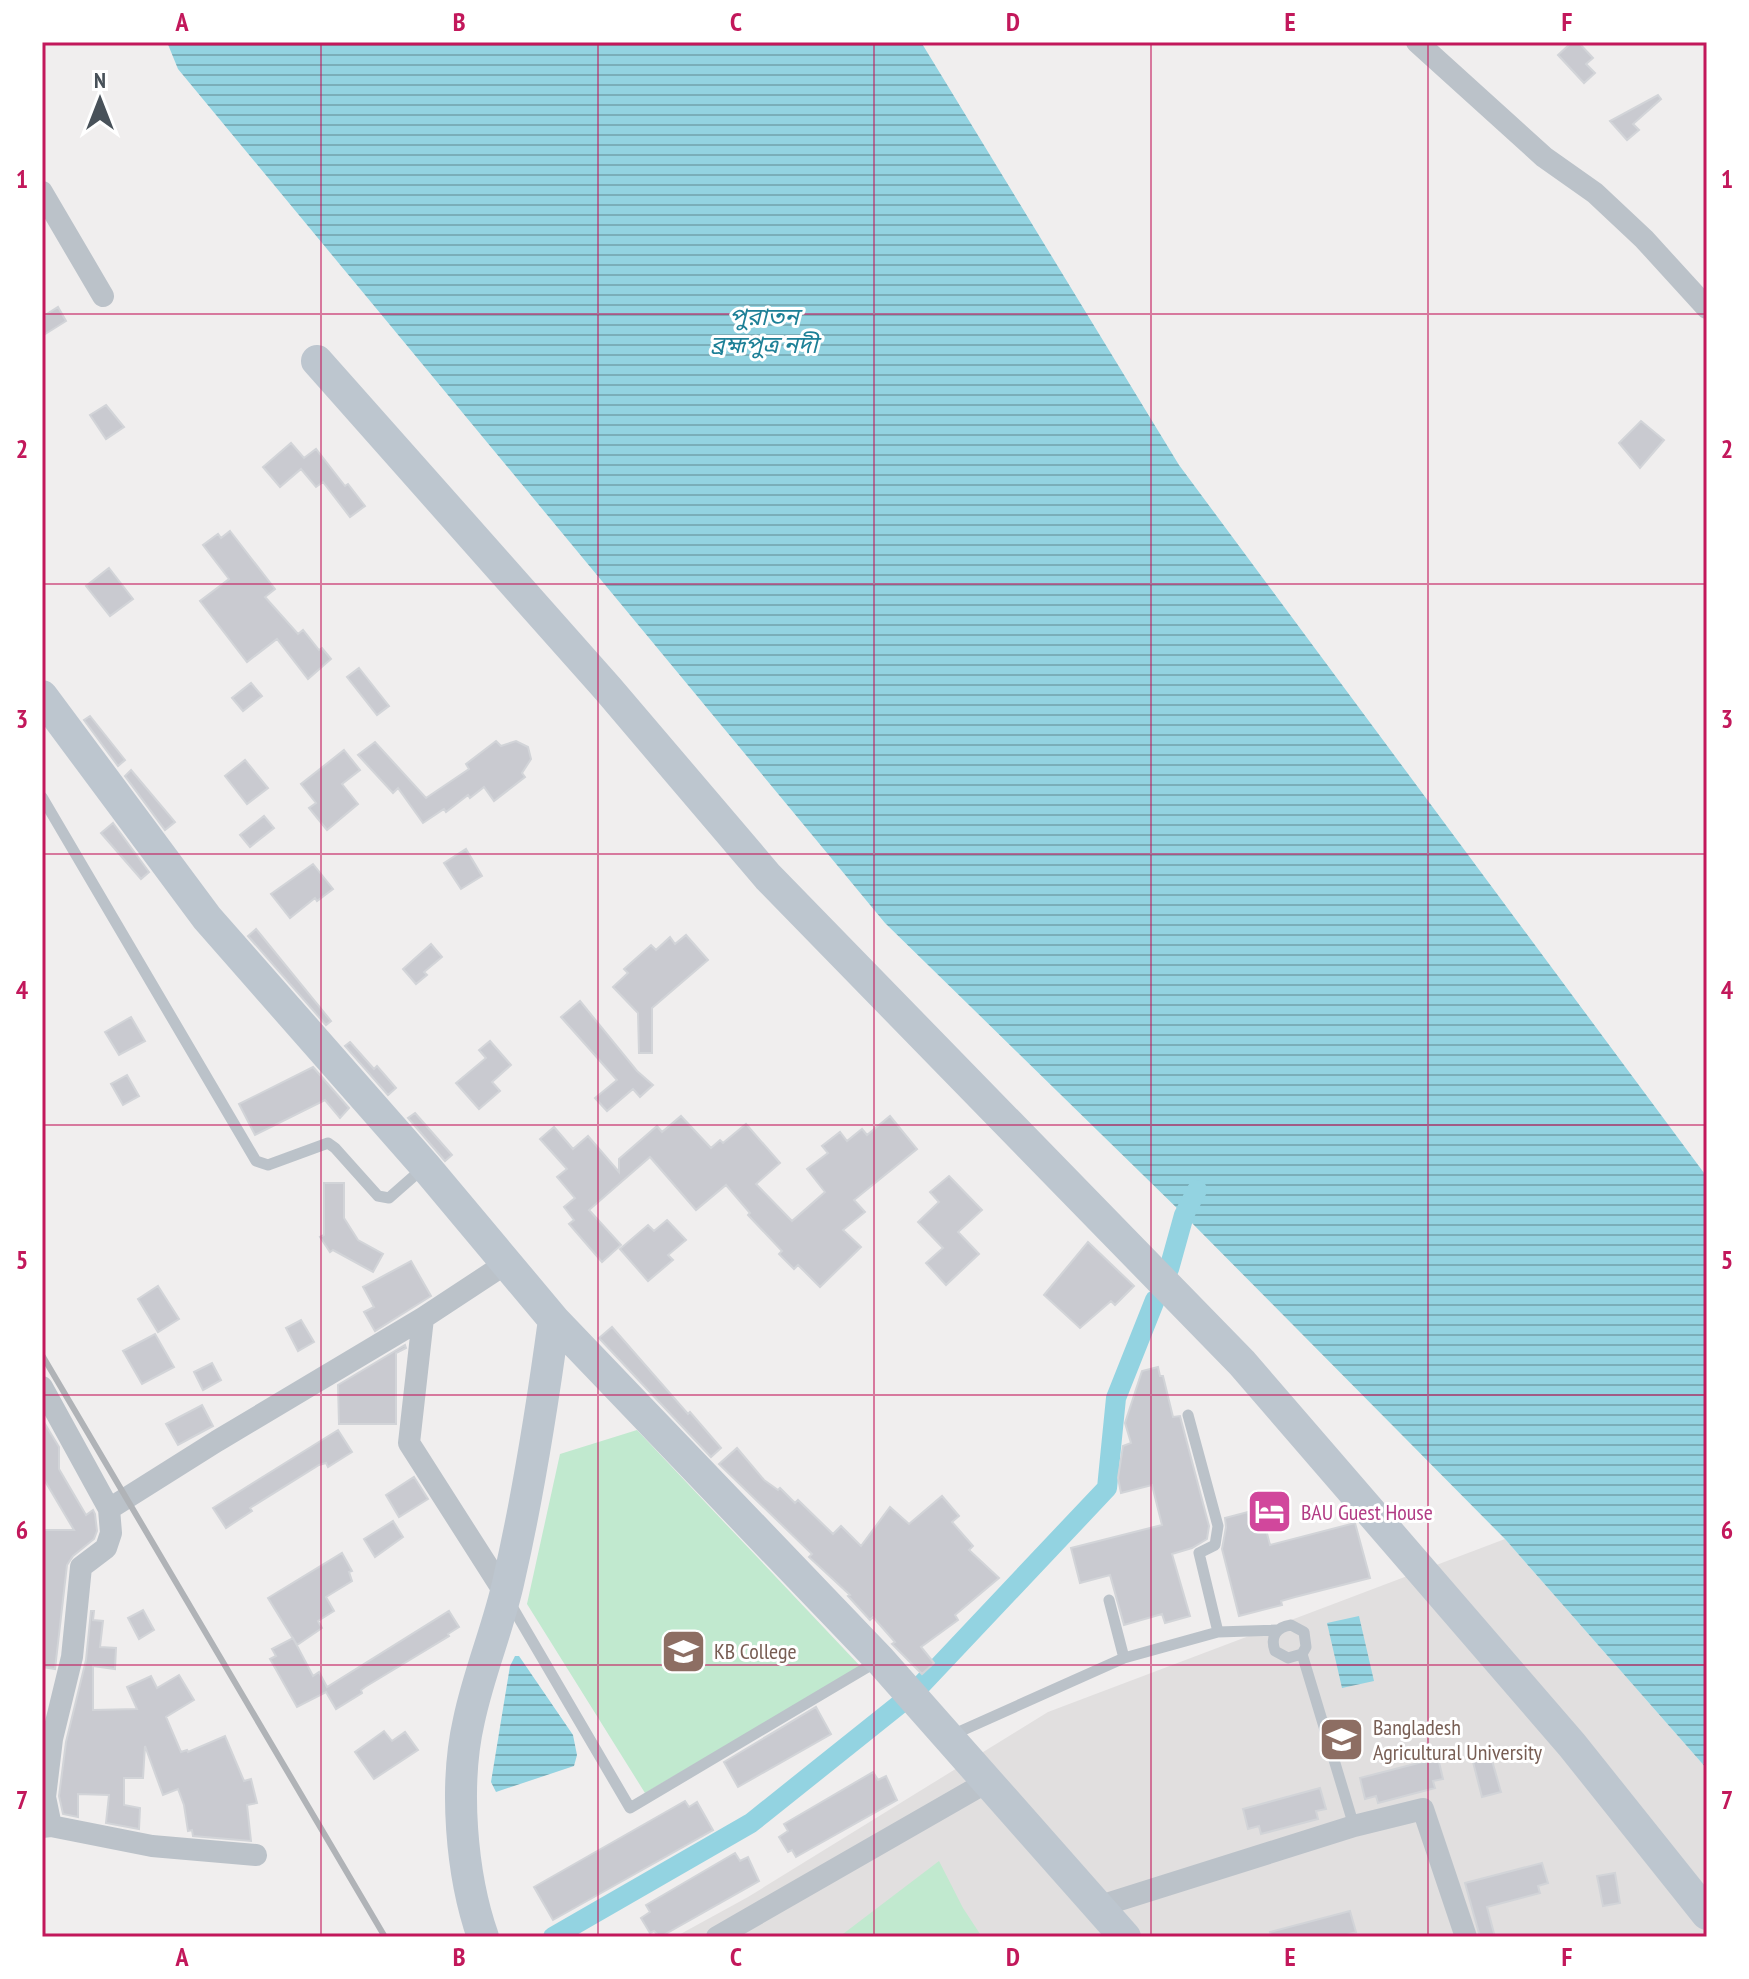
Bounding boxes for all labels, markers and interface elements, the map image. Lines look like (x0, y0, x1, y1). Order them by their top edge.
text: A (174, 5, 189, 38)
text: B (453, 5, 466, 38)
text: C (730, 5, 742, 38)
text: D (1006, 5, 1020, 38)
text: E (1284, 5, 1296, 38)
text: F (1562, 5, 1573, 38)
north arrow (60, 60, 140, 140)
text: N (94, 66, 106, 94)
text: 1 (16, 162, 28, 195)
text: 1 (1721, 162, 1733, 195)
water label: পুরাতন ব্রহ্মপুত্র নদী (710, 301, 822, 360)
text: 2 (16, 432, 28, 465)
text: 2 (1721, 432, 1733, 465)
text: 3 (16, 702, 28, 735)
text: 3 (1721, 702, 1733, 735)
text: 4 (16, 973, 29, 1006)
text: 4 (1721, 973, 1734, 1006)
text: 5 (16, 1243, 28, 1276)
text: 5 (1721, 1243, 1733, 1276)
hotel icon: BAU Guest House (1246, 1488, 1294, 1536)
place label: BAU Guest House (1301, 1498, 1433, 1526)
text: 6 (16, 1513, 28, 1546)
text: 6 (1721, 1513, 1733, 1546)
school or university icon: KB College (659, 1627, 707, 1675)
place label: KB College (714, 1637, 797, 1665)
place label: Bangladesh Agricultural University (1373, 1713, 1543, 1766)
school or university icon: Bangladesh Agricultural University (1318, 1716, 1366, 1764)
text: 7 (16, 1783, 28, 1816)
text: 7 (1721, 1783, 1733, 1816)
text: A (174, 1940, 189, 1973)
text: B (453, 1940, 466, 1973)
text: C (730, 1940, 742, 1973)
text: D (1006, 1940, 1020, 1973)
text: E (1284, 1940, 1296, 1973)
text: F (1562, 1940, 1573, 1973)

